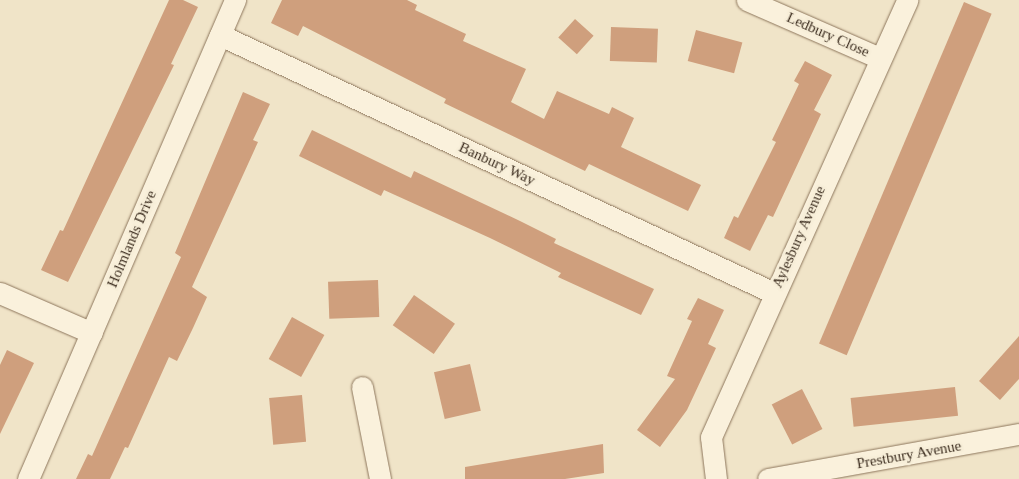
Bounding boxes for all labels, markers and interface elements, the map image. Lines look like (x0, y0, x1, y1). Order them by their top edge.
street label: Ledbury Close (784, 9, 872, 61)
street label: Banbury Way (456, 138, 538, 190)
street label: Aylesbury Avenue (768, 183, 830, 291)
street label: Holmlands Drive (103, 188, 161, 290)
street label: Prestbury Avenue (855, 437, 963, 473)

